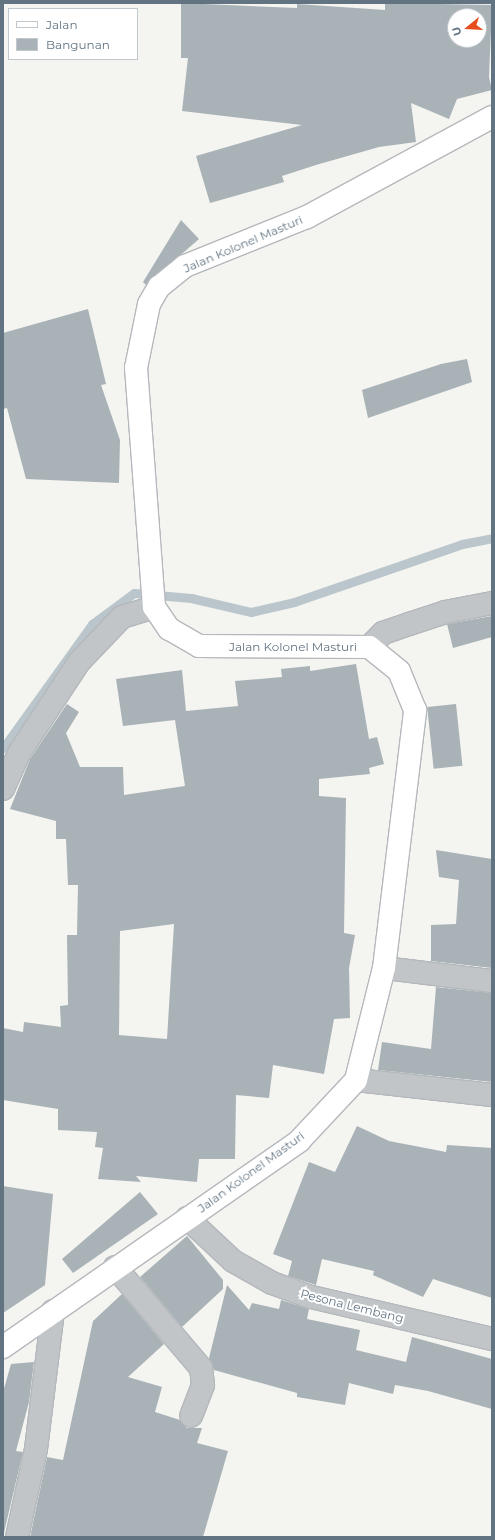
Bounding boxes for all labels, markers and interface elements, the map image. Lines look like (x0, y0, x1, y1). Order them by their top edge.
legend (8, 8, 138, 60)
north arrow (447, 8, 487, 48)
text: Jalan (46, 17, 78, 32)
text: U (449, 25, 465, 38)
text: Bangunan (46, 37, 110, 52)
street label: Jalan Kolonel Masturi (181, 212, 305, 276)
street label: Jalan Kolonel Masturi (229, 640, 357, 654)
street label: Jalan Kolonel Masturi (195, 1129, 307, 1215)
street label: Pesona Lembang (299, 1286, 405, 1326)

